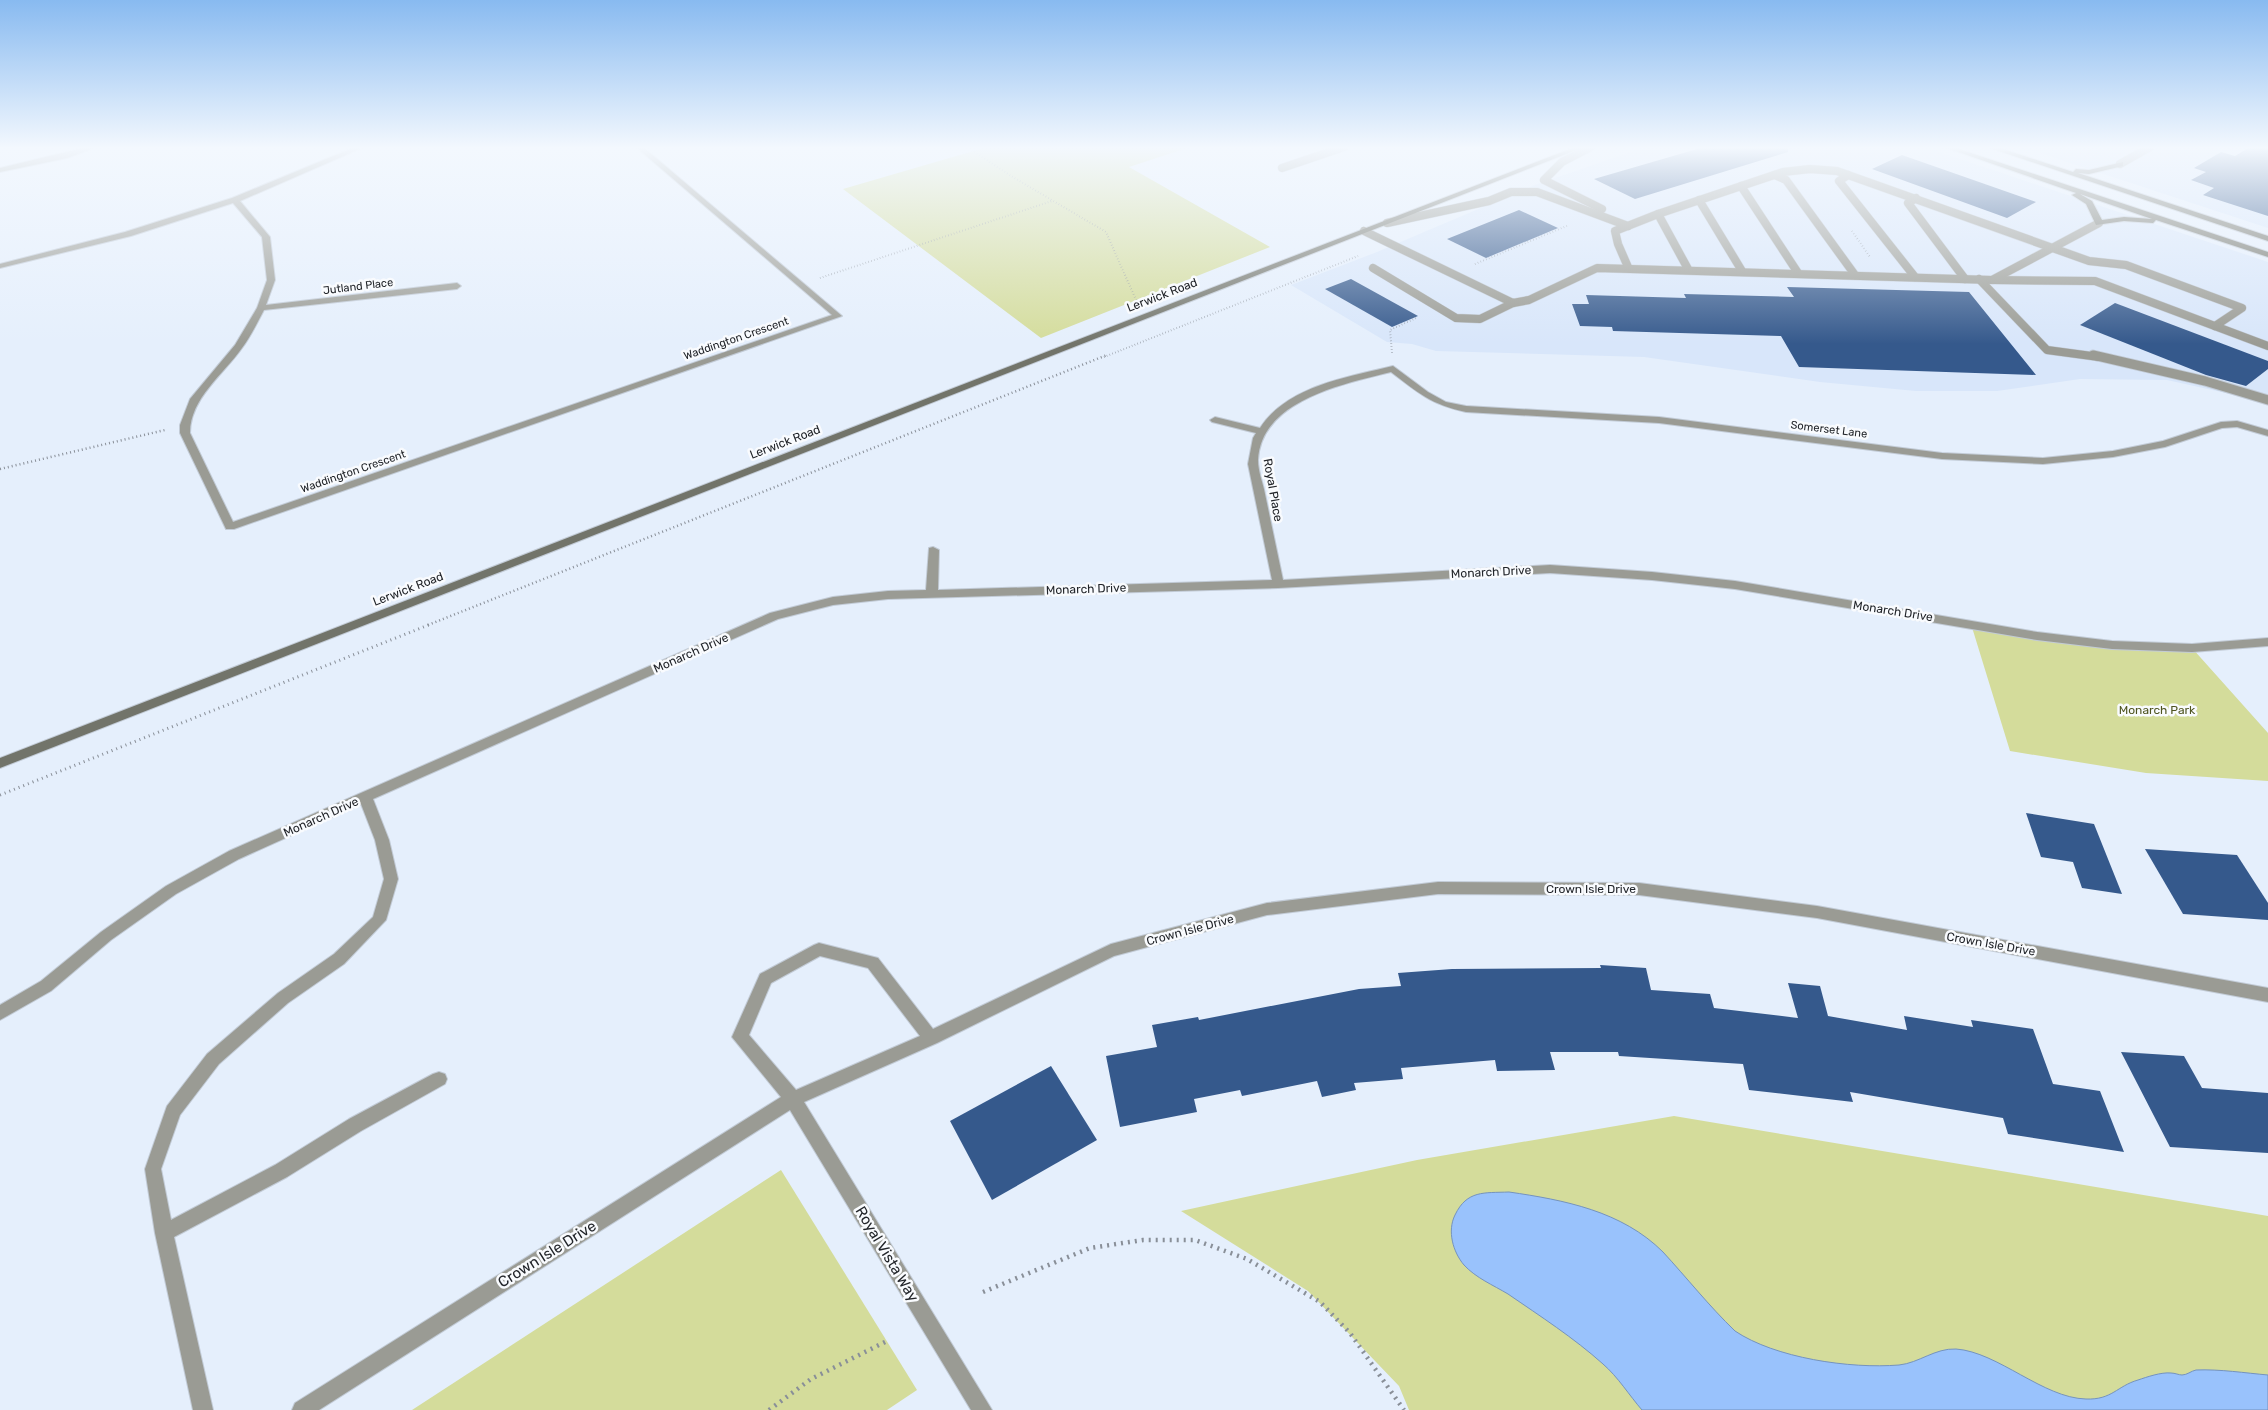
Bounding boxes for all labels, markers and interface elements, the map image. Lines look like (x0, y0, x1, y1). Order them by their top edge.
street label: Lerwick Road (1125, 275, 1199, 315)
street label: Jutland Place (322, 276, 394, 297)
street label: Waddington Crescent (682, 314, 791, 363)
street label: Somerset Lane (1790, 418, 1868, 441)
street label: Lerwick Road (748, 422, 822, 462)
street label: Waddington Crescent (299, 447, 408, 496)
street label: Royal Place (1261, 457, 1285, 523)
street label: Monarch Drive (1450, 563, 1532, 581)
street label: Lerwick Road (371, 569, 445, 609)
street label: Monarch Drive (1046, 581, 1127, 597)
street label: Monarch Drive (1852, 598, 1934, 624)
street label: Monarch Drive (651, 630, 731, 676)
park label: Monarch Park (2119, 703, 2196, 717)
street label: Monarch Drive (281, 794, 361, 840)
street label: Crown Isle Drive (1546, 882, 1636, 896)
street label: Crown Isle Drive (1145, 912, 1235, 948)
street label: Crown Isle Drive (1946, 929, 2037, 959)
street label: Royal Vista Way (851, 1203, 923, 1305)
street label: Crown Isle Drive (495, 1217, 599, 1291)

